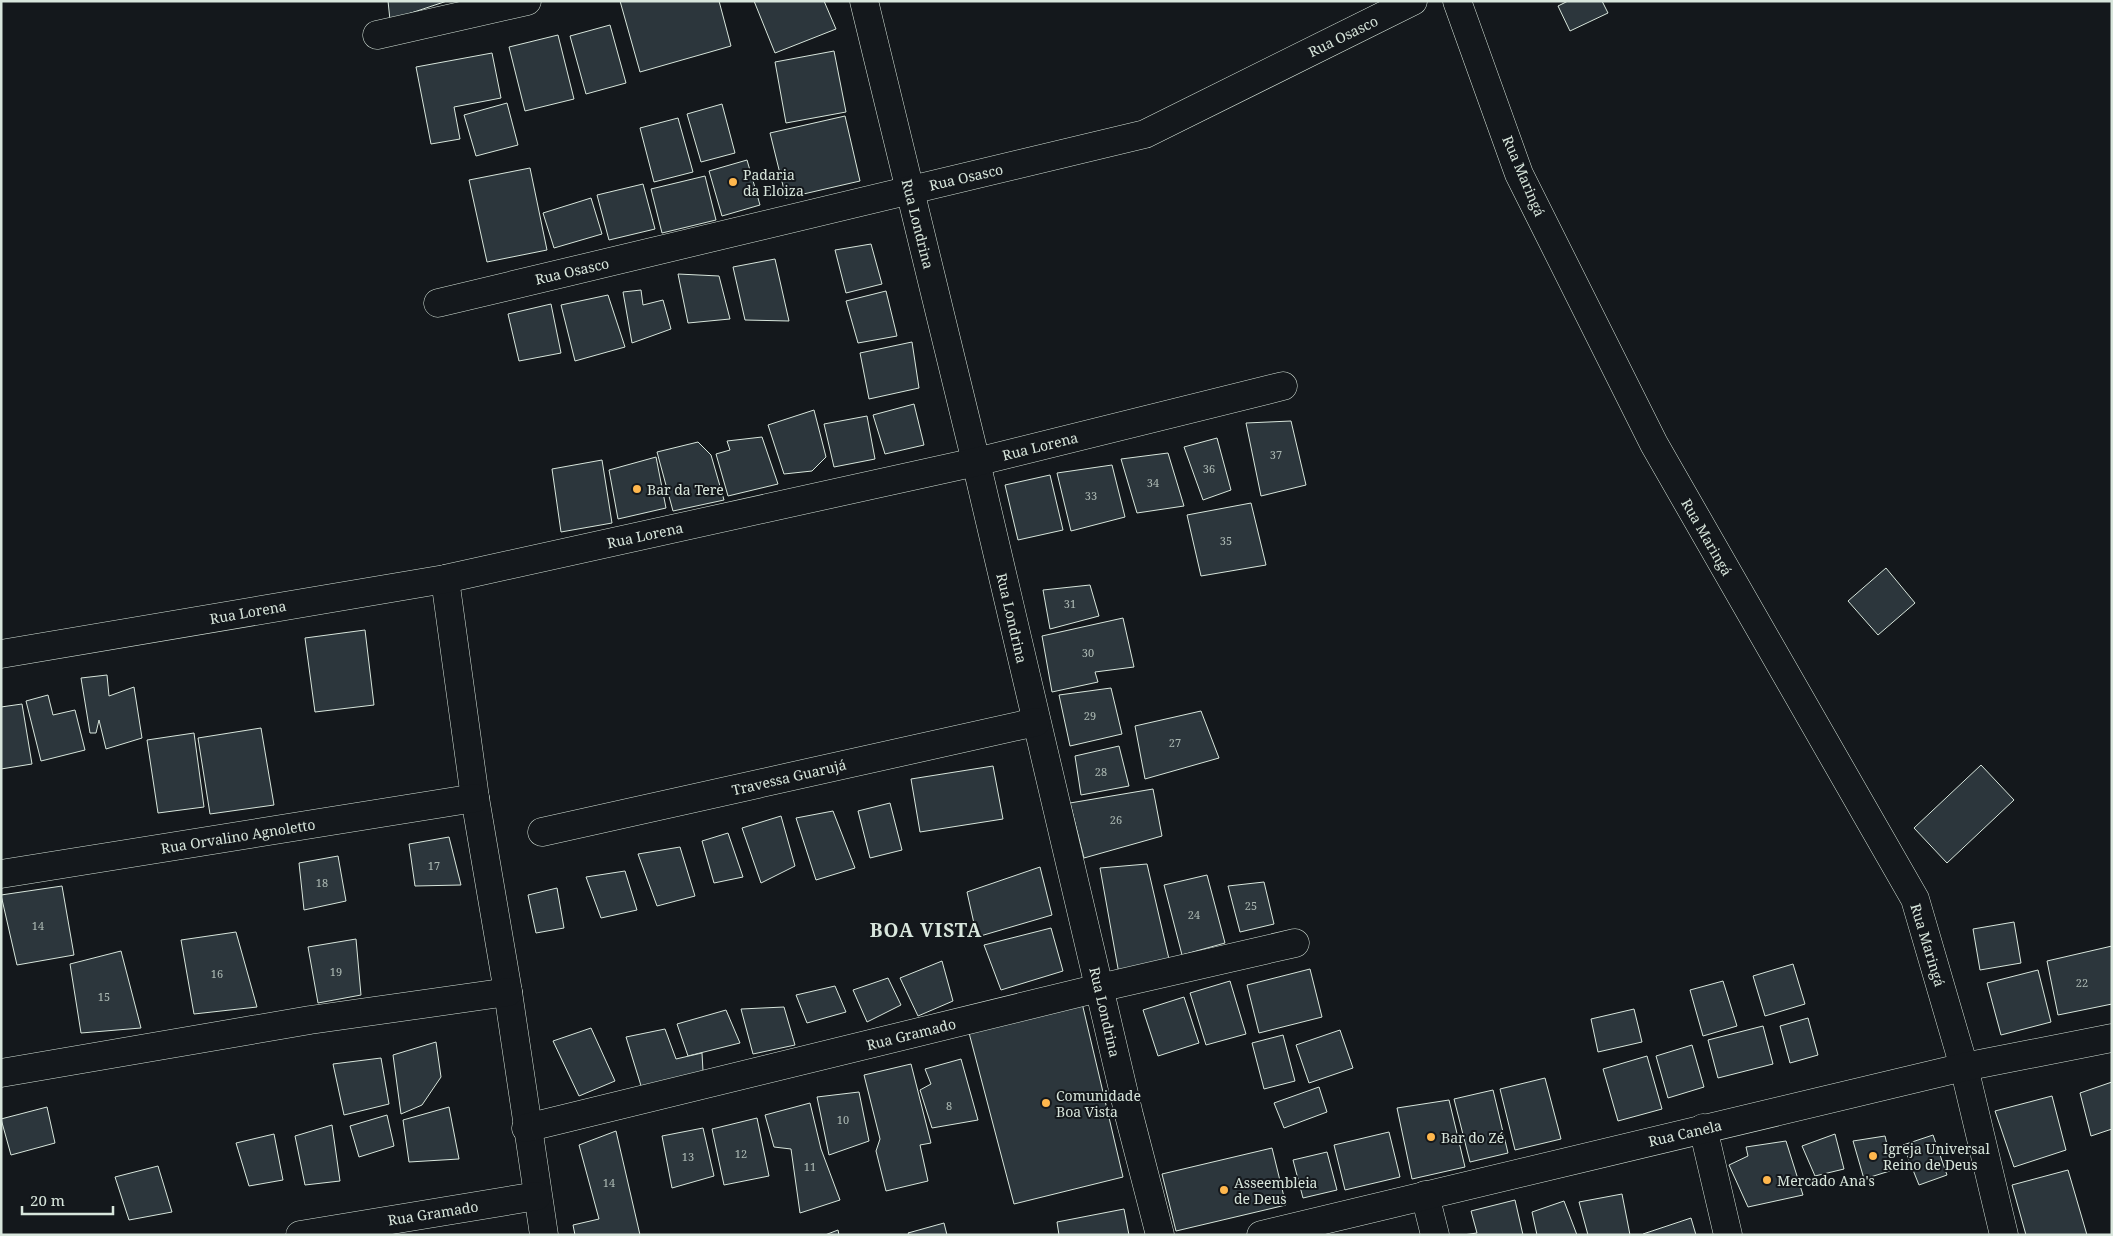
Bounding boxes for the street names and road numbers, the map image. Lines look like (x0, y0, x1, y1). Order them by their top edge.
street label: Rua Osasco (1305, 11, 1381, 61)
street label: Rua Maringá (1498, 133, 1550, 219)
street label: Rua Osasco (927, 159, 1005, 195)
street label: Rua Londrina (898, 177, 938, 271)
street label: Rua Osasco (533, 253, 611, 289)
street label: Rua Lorena (1000, 427, 1080, 465)
street label: Rua Maringá (1677, 495, 1737, 579)
street label: Rua Lorena (605, 518, 685, 552)
street label: Rua Londrina (992, 571, 1032, 665)
street label: Rua Lorena (208, 596, 288, 628)
street label: Travessa Guarujá (730, 755, 848, 799)
street label: Rua Orvalino Agnoletto (159, 814, 317, 858)
street label: Rua Maringá (1906, 901, 1950, 989)
street label: Rua Londrina (1085, 965, 1125, 1059)
street label: Rua Gramado (864, 1014, 958, 1054)
street label: Rua Canela (1646, 1115, 1724, 1151)
street label: Rua Gramado (386, 1196, 480, 1230)

